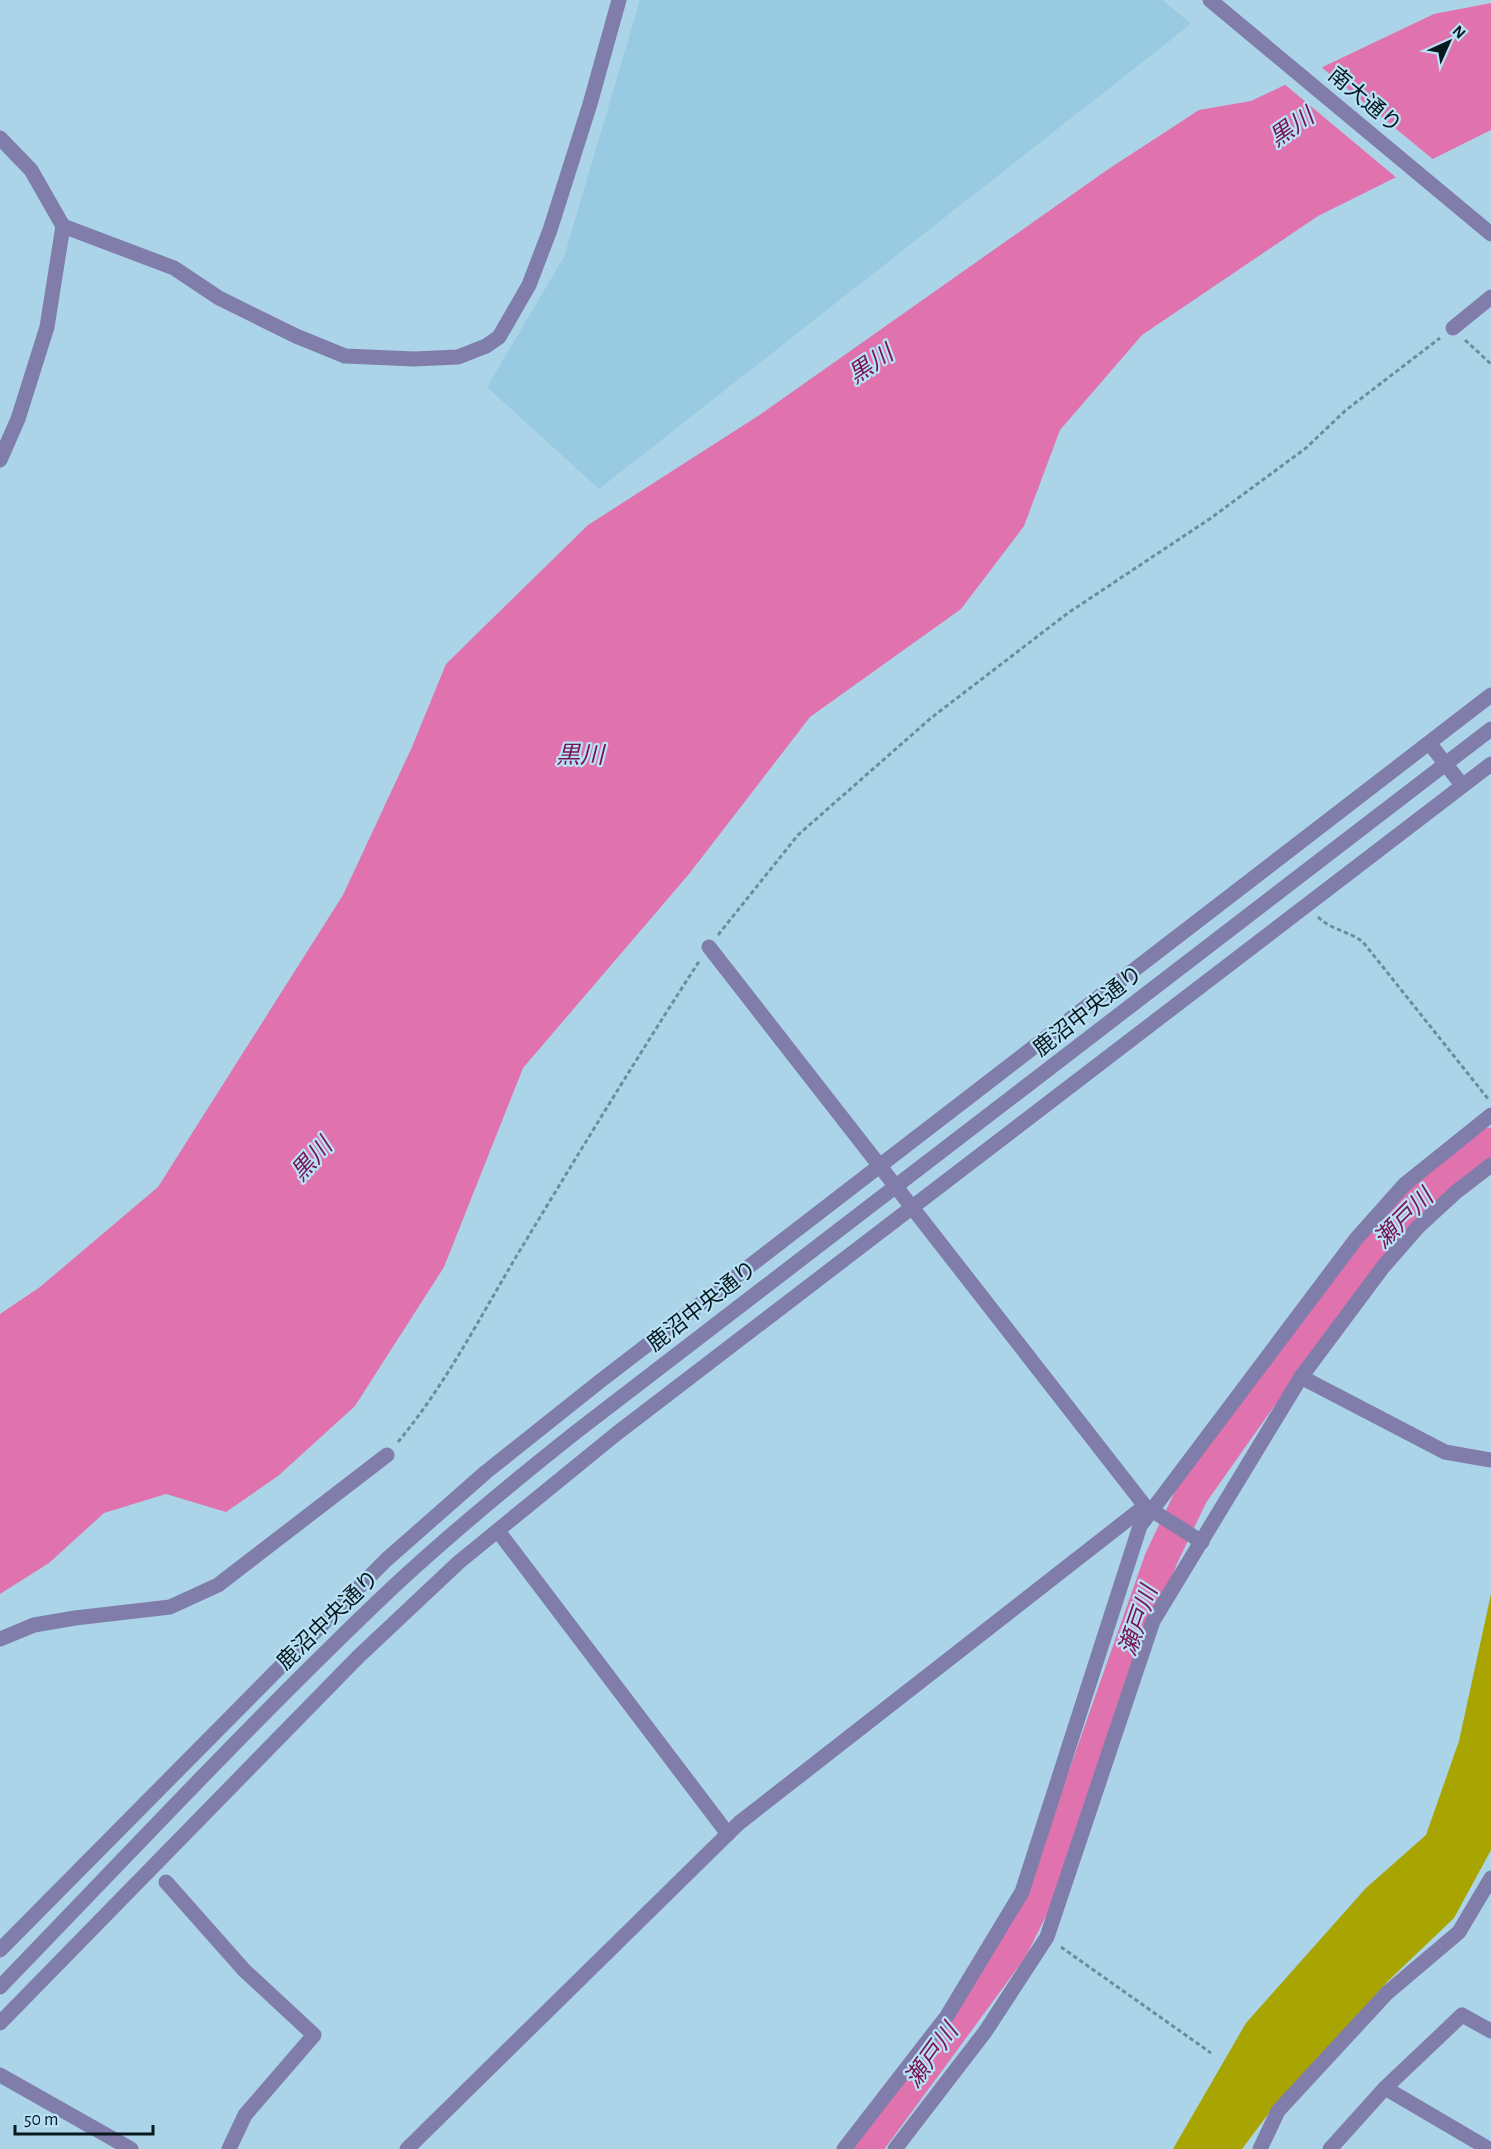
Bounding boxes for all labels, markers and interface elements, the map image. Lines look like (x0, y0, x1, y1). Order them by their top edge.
north arrow (1419, 12, 1479, 72)
text: N (1449, 23, 1468, 42)
street label: 南大通り (1324, 63, 1406, 137)
water label: 黒川 (1265, 102, 1321, 152)
water label: 黒川 (844, 339, 900, 388)
water label: 黒川 (556, 743, 607, 768)
street label: 鹿沼中央通り (1029, 961, 1147, 1060)
water label: 黒川 (286, 1131, 339, 1186)
water label: 瀬戸川 (1369, 1182, 1440, 1253)
street label: 鹿沼中央通り (643, 1256, 761, 1355)
street label: 鹿沼中央通り (272, 1566, 383, 1674)
water label: 瀬戸川 (1114, 1580, 1163, 1659)
water label: 瀬戸川 (900, 2016, 965, 2092)
scale bar (15, 2098, 153, 2136)
text: 50 m (24, 2111, 58, 2129)

